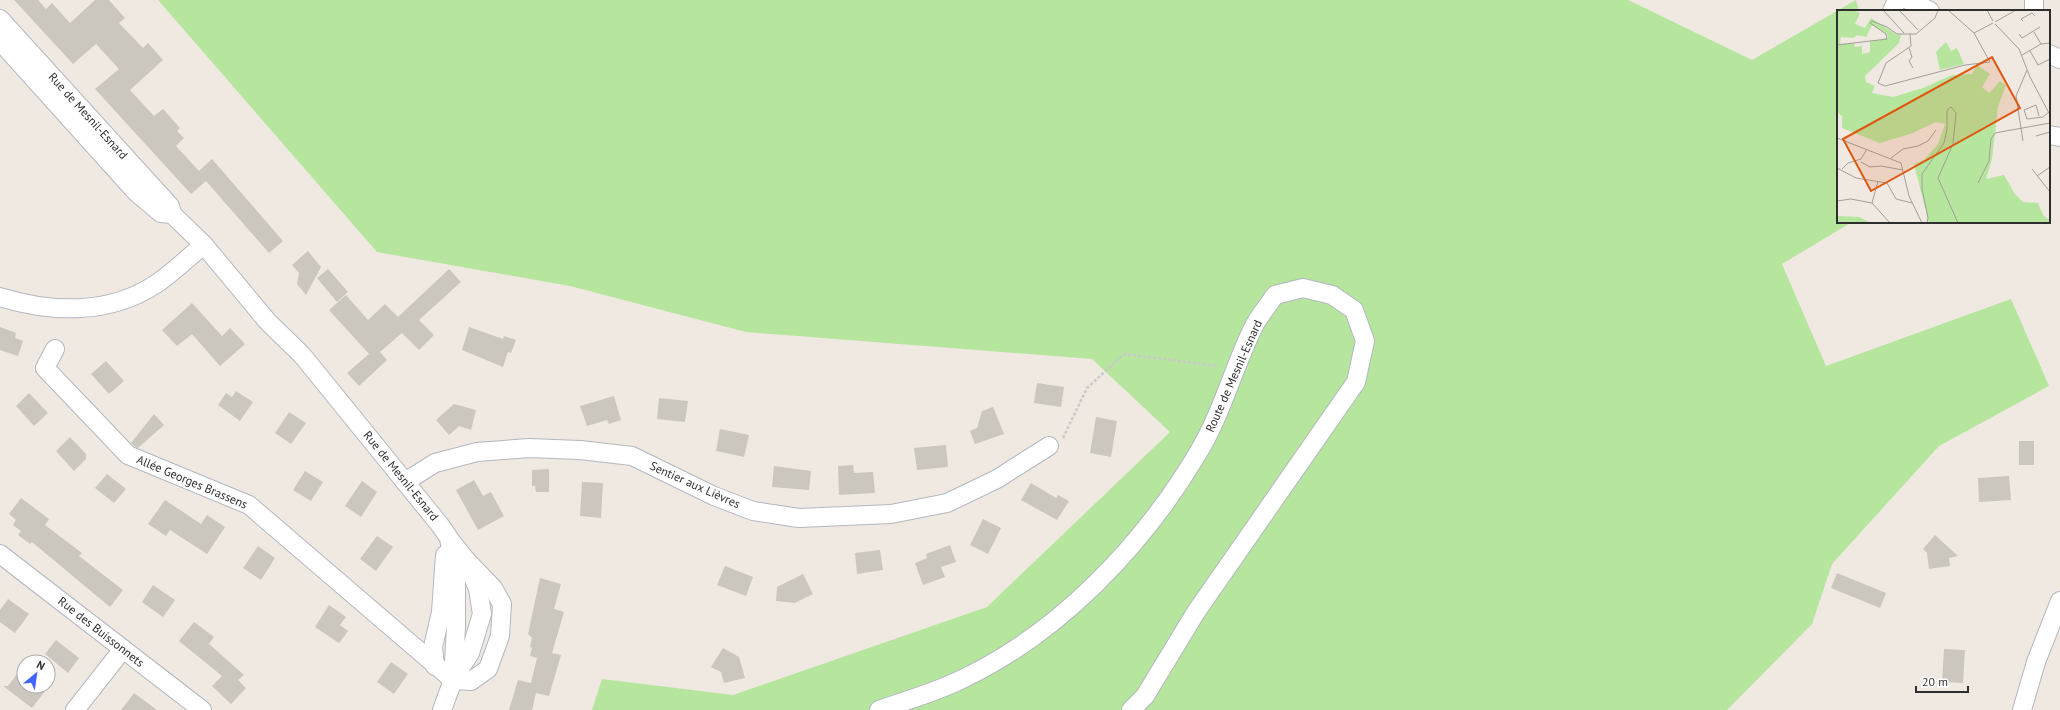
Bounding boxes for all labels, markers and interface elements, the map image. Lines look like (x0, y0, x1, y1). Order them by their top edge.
inset map (1837, 10, 2050, 223)
street label: Rue de Mesnil-Esnard (46, 69, 131, 162)
street label: Route de Mesnil-Esnard (1202, 317, 1265, 434)
street label: Rue de Mesnil-Esnard (361, 428, 442, 524)
street label: Allée Georges Brassens (135, 451, 250, 512)
street label: Sentier aux Lièvres (648, 458, 743, 511)
street label: Rue des Buissonnets (55, 593, 147, 670)
north arrow (16, 654, 56, 694)
text: N (34, 657, 47, 673)
scale bar (1916, 668, 1968, 694)
text: 20 m (1922, 674, 1948, 689)

